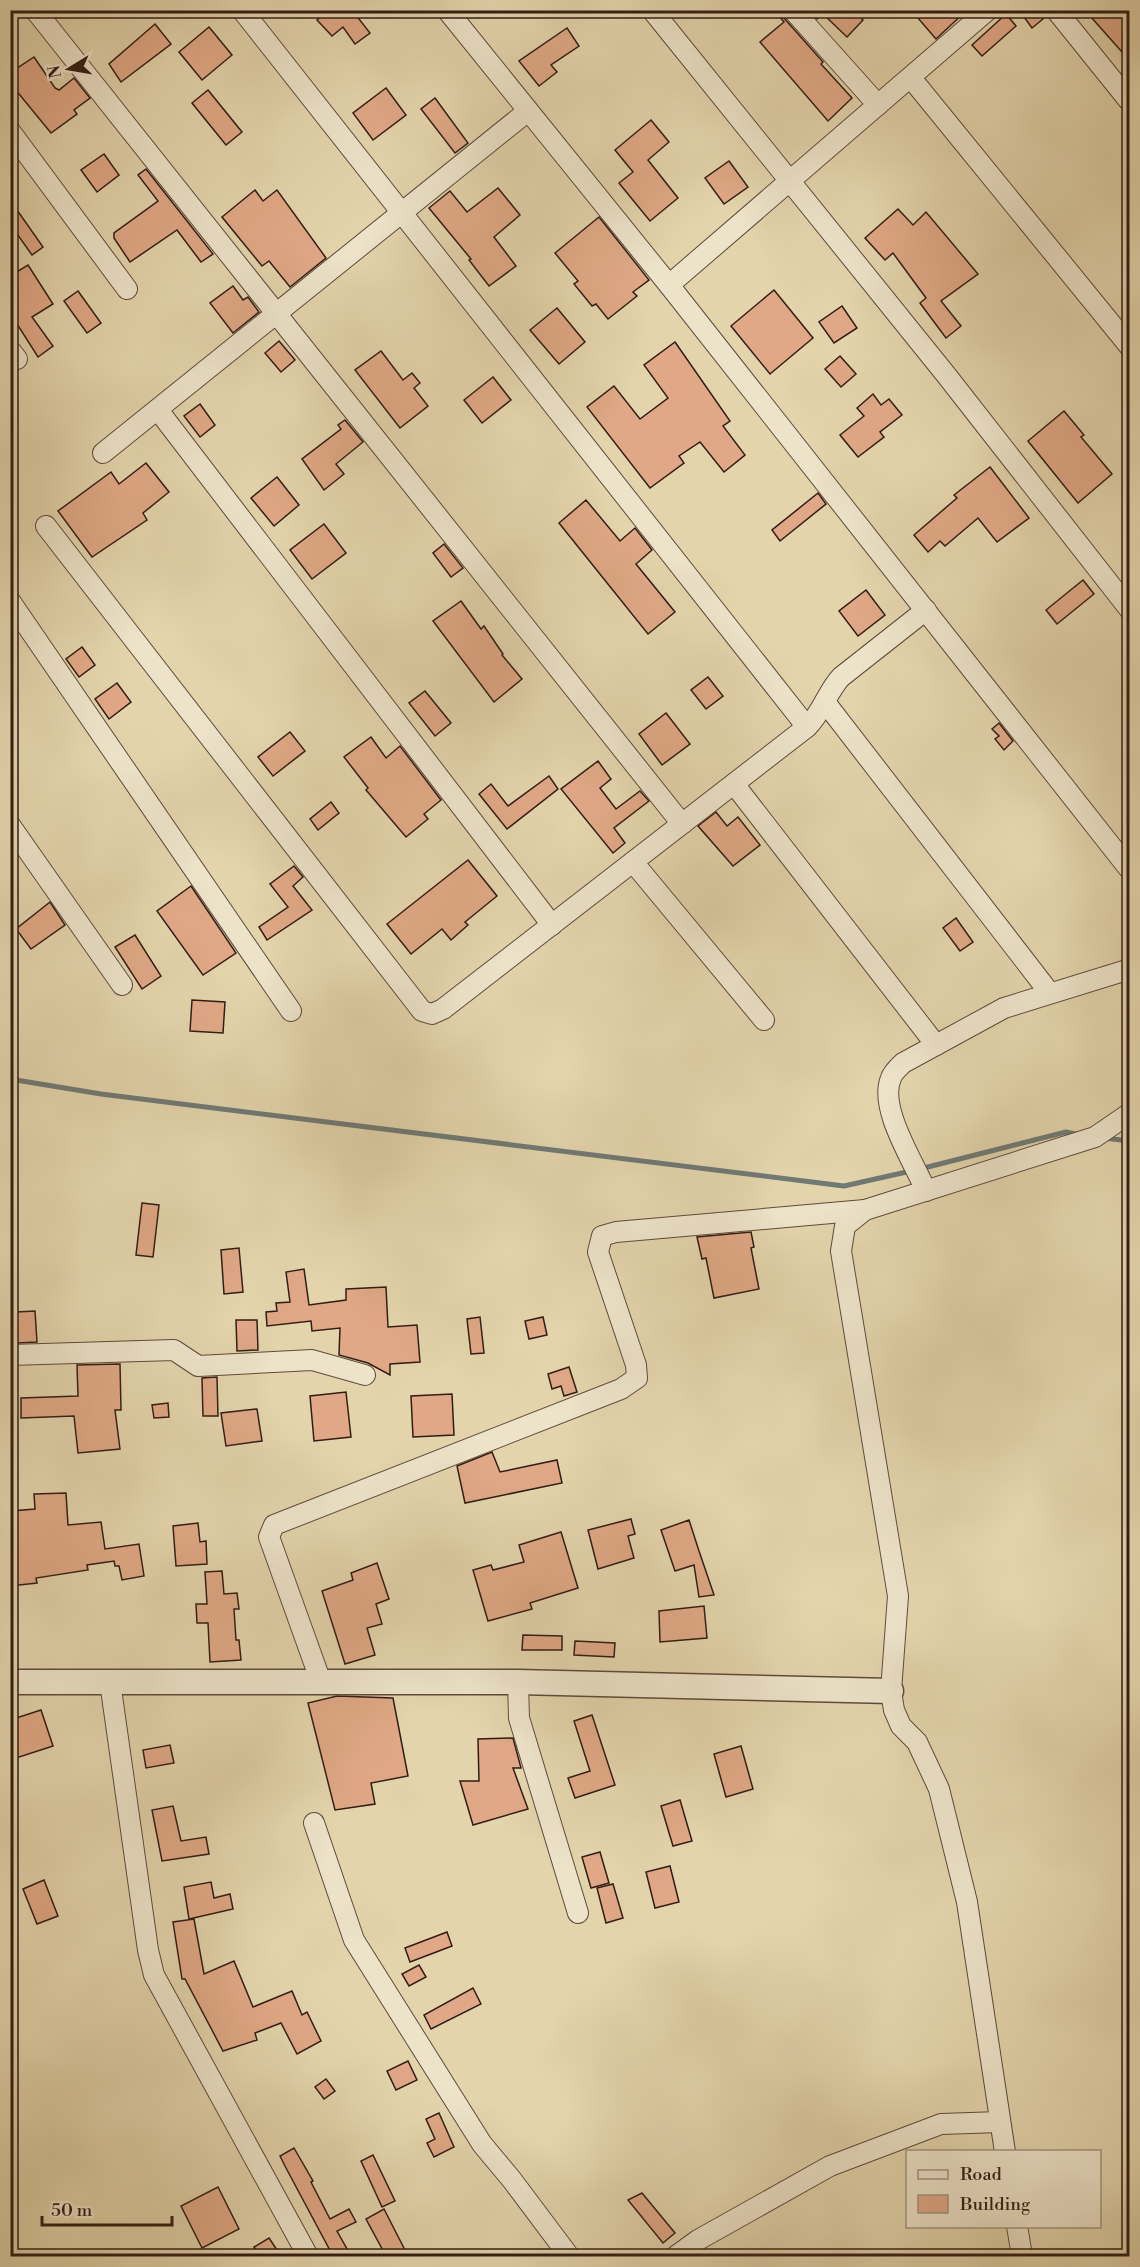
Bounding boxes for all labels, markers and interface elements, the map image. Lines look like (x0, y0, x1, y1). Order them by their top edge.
north arrow (39, 39, 99, 99)
text: N (44, 63, 66, 80)
legend (906, 2150, 1101, 2228)
text: Road (960, 2163, 1003, 2186)
scale bar (42, 2189, 172, 2227)
text: Building (959, 2193, 1031, 2216)
text: 50 m (51, 2199, 93, 2222)

